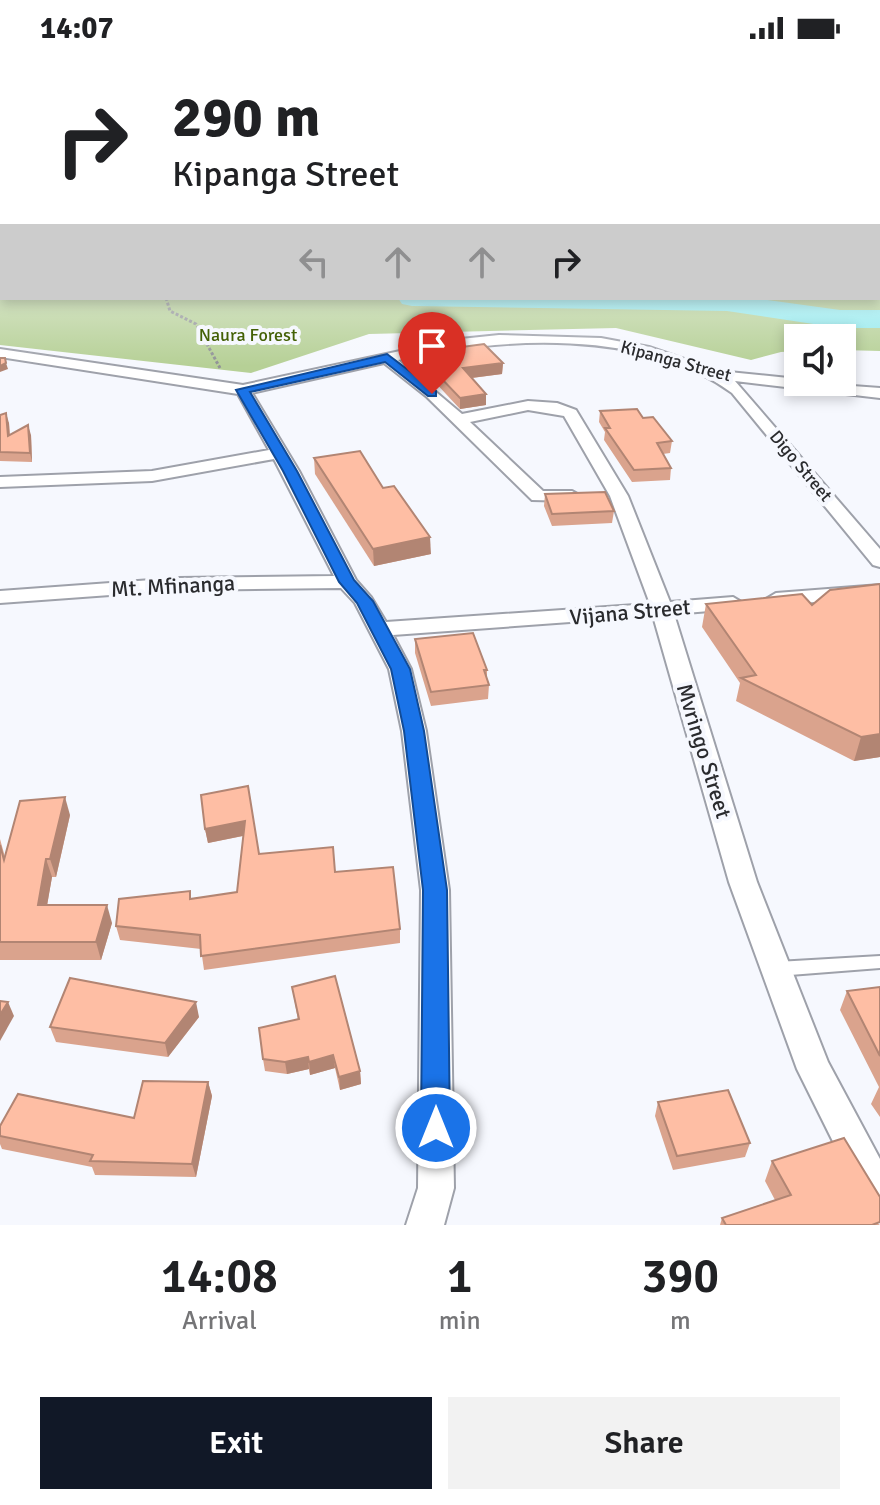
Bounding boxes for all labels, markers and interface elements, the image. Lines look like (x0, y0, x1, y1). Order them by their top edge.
text: 14:07 (40, 10, 114, 47)
text: 290 m (172, 83, 320, 152)
icon: right (40, 88, 144, 192)
text: Kipanga Street (172, 152, 399, 197)
icon: left (292, 240, 336, 284)
icon: ahead (376, 240, 420, 284)
icon: ahead (460, 240, 504, 284)
icon: right (544, 240, 588, 284)
pin (398, 312, 466, 394)
park label: Naura Forest (199, 324, 297, 346)
icon: arrive (410, 324, 454, 368)
map controls (784, 324, 856, 396)
button: sound (784, 324, 856, 396)
street label: Kipanga Street (618, 336, 734, 386)
street label: Digo Street (765, 426, 837, 506)
street label: Mt. Mfinanga (110, 569, 236, 603)
street label: Vijana Street (568, 593, 692, 631)
street label: Mvringo Street (671, 680, 737, 822)
position arrow (394, 1086, 478, 1170)
text: 14:08 (161, 1247, 278, 1306)
text: 1 (447, 1247, 473, 1306)
text: 390 (641, 1247, 719, 1306)
text: Arrival (182, 1305, 257, 1337)
text: min (439, 1305, 481, 1337)
text: m (670, 1305, 691, 1337)
button: Exit (40, 1397, 432, 1489)
button: Share (448, 1397, 840, 1489)

